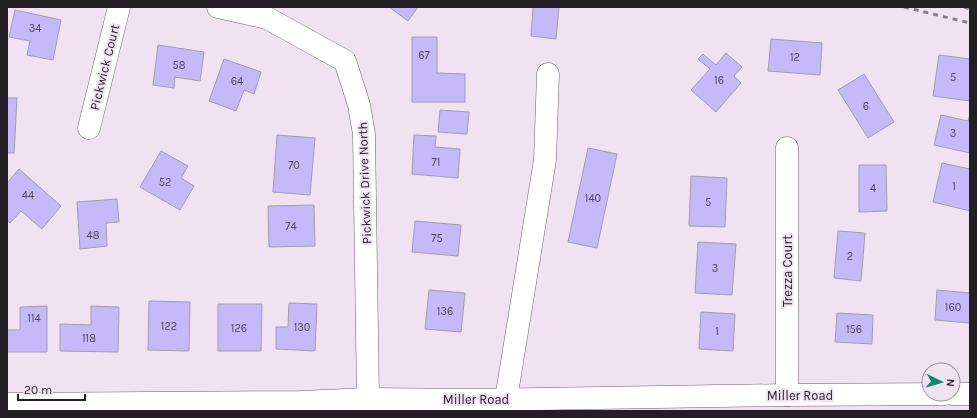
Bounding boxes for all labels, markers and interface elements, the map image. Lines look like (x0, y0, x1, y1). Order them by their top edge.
house number: 34 (29, 22, 41, 35)
street label: Pickwick Court (87, 22, 122, 112)
house number: 67 (418, 49, 430, 62)
house number: 12 (790, 51, 800, 64)
house number: 58 (173, 59, 186, 72)
house number: 5 (950, 71, 956, 84)
house number: 16 (714, 74, 724, 87)
house number: 64 (231, 75, 243, 88)
house number: 6 (863, 100, 869, 113)
street label: Pickwick Drive North (355, 122, 374, 244)
house number: 3 (950, 127, 956, 140)
house number: 71 (432, 156, 440, 169)
house number: 70 (288, 159, 300, 172)
house number: 52 (159, 176, 171, 189)
house number: 1 (952, 180, 956, 193)
house number: 4 (870, 182, 876, 195)
house number: 44 (22, 189, 34, 202)
house number: 140 (585, 192, 601, 205)
house number: 5 (705, 196, 711, 209)
house number: 74 (285, 220, 297, 233)
house number: 48 (87, 229, 100, 242)
house number: 75 (431, 232, 443, 245)
street label: Trezza Court (780, 235, 795, 307)
house number: 2 (847, 250, 853, 263)
house number: 3 (712, 262, 718, 275)
house number: 160 (945, 301, 961, 314)
house number: 136 (437, 305, 453, 318)
house number: 114 (27, 312, 41, 325)
house number: 122 (161, 320, 177, 333)
house number: 130 (294, 321, 310, 334)
house number: 126 (231, 322, 247, 335)
house number: 156 (846, 323, 862, 336)
house number: 1 (715, 325, 719, 338)
house number: 118 (82, 332, 96, 345)
north arrow (921, 362, 961, 402)
scale bar (18, 376, 85, 402)
text: N (944, 378, 957, 387)
text: 20 m (24, 383, 52, 397)
street label: Miller Road (767, 388, 833, 403)
street label: Miller Road (443, 392, 509, 407)

